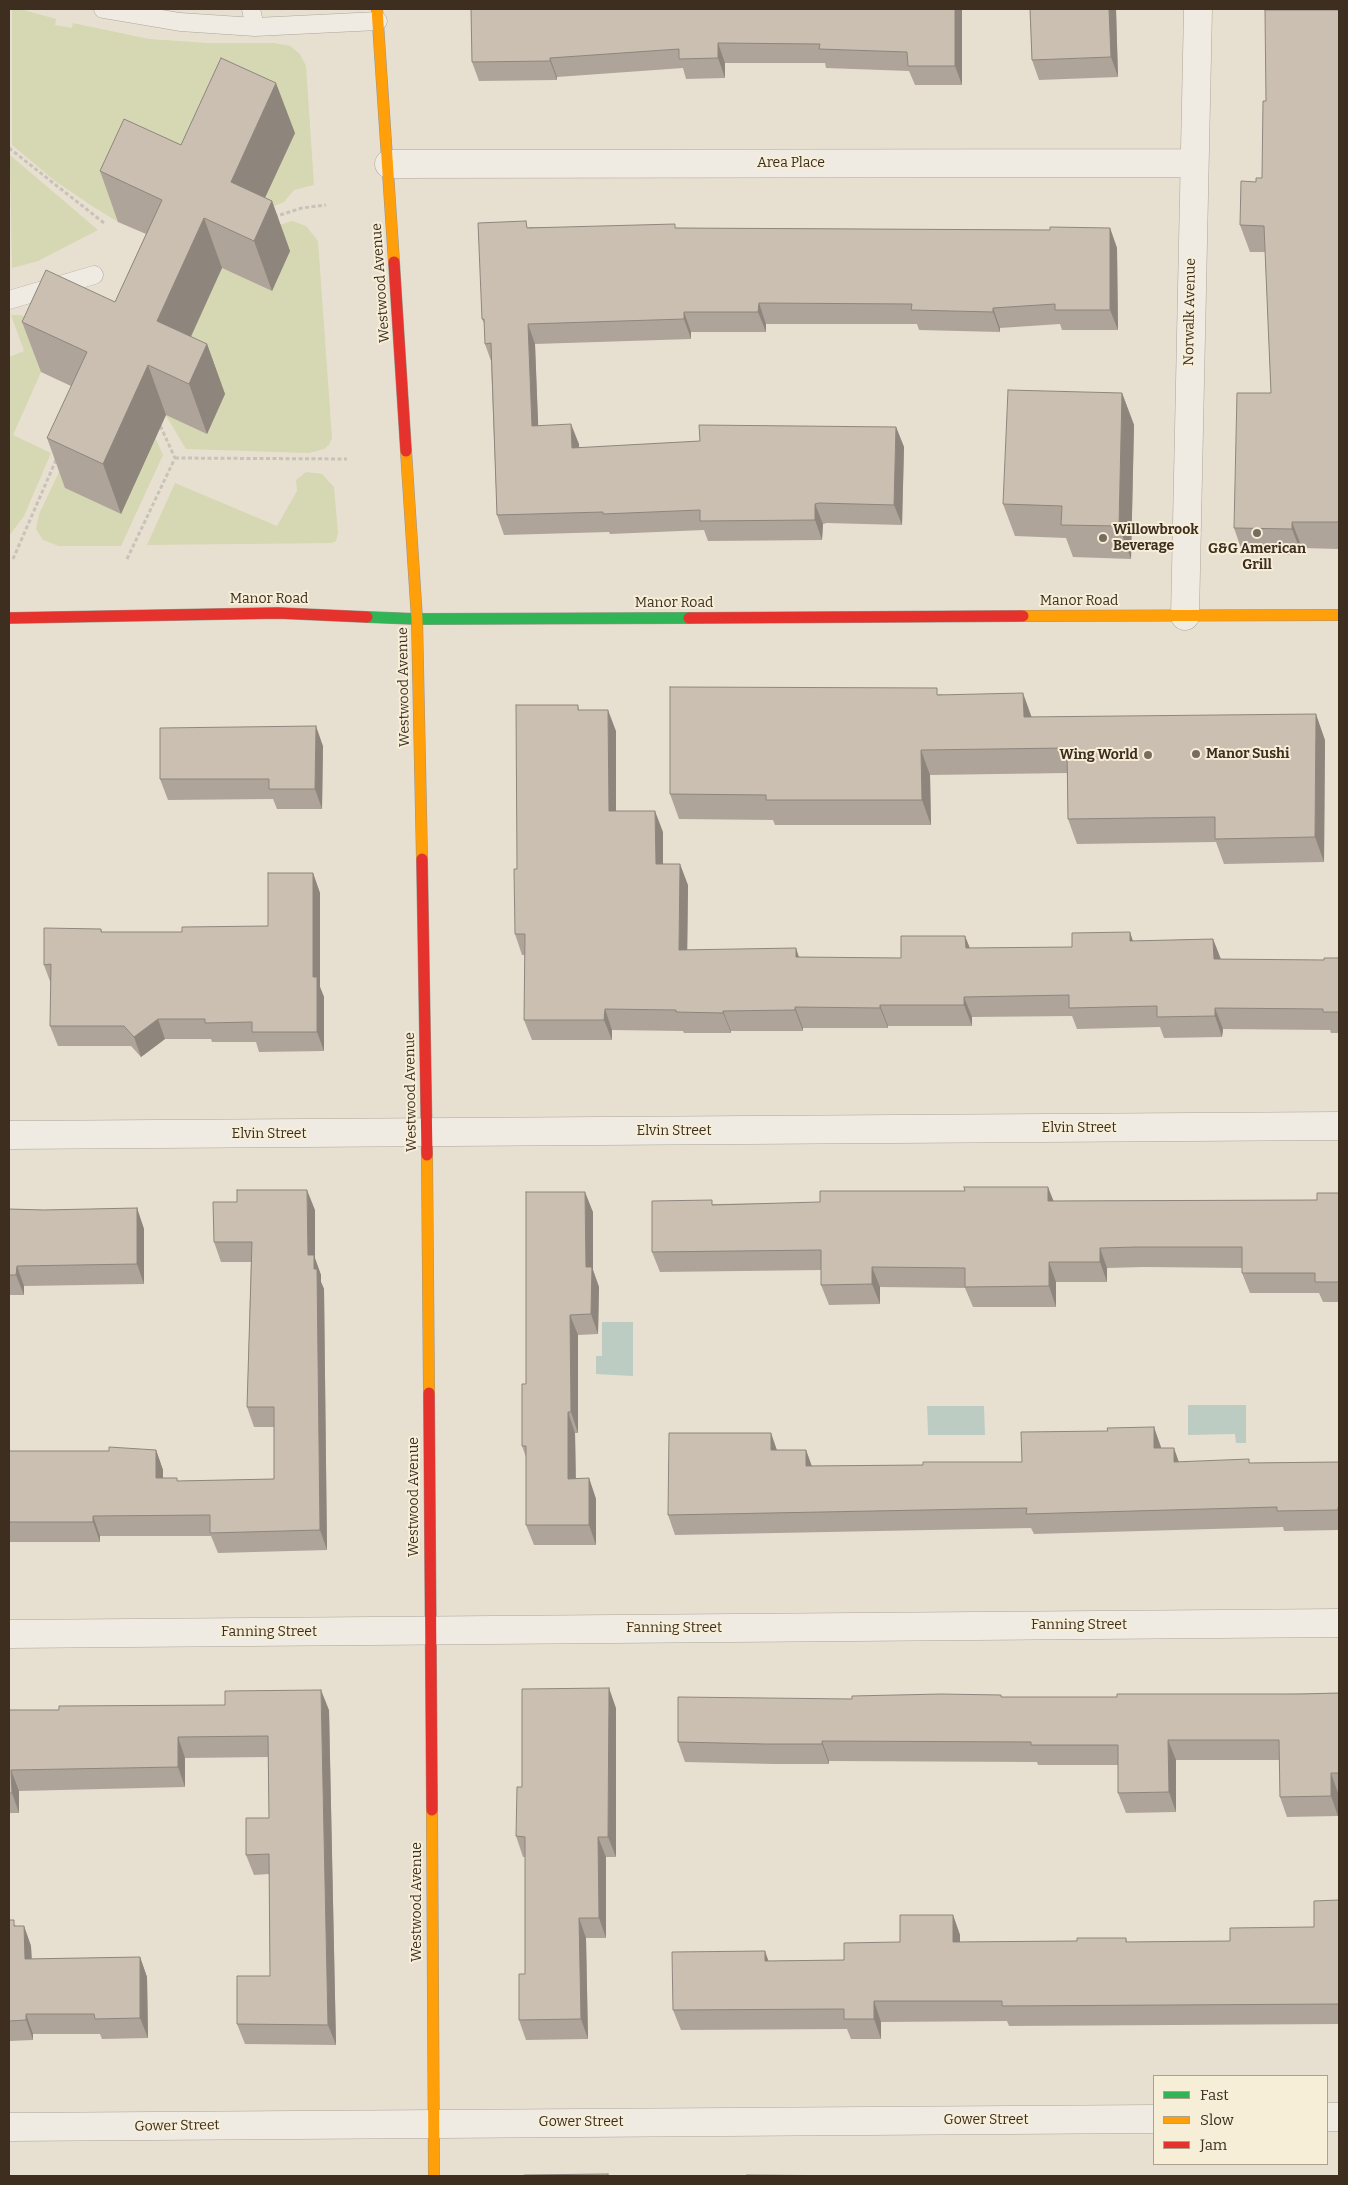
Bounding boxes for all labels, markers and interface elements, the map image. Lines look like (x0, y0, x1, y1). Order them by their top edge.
street label: Area Place (757, 155, 825, 171)
street label: Westwood Avenue (368, 223, 394, 343)
street label: Norwalk Avenue (1181, 258, 1199, 366)
place label: Willowbrook Beverage (1113, 522, 1199, 554)
marker: G&G American Grill (1251, 527, 1263, 539)
marker: Willowbrook Beverage (1097, 532, 1109, 544)
place label: G&G American Grill (1208, 541, 1306, 574)
street label: Manor Road (230, 591, 308, 607)
street label: Manor Road (1040, 593, 1118, 609)
street label: Manor Road (635, 595, 713, 611)
street label: Westwood Avenue (395, 627, 413, 747)
place label: Manor Sushi (1206, 746, 1289, 762)
place label: Wing World (1060, 747, 1138, 763)
marker: Manor Sushi (1190, 748, 1202, 760)
marker: Wing World (1142, 749, 1154, 761)
street label: Westwood Avenue (402, 1032, 420, 1152)
street label: Elvin Street (1041, 1120, 1117, 1136)
street label: Elvin Street (636, 1123, 712, 1139)
street label: Elvin Street (231, 1126, 307, 1142)
street label: Westwood Avenue (406, 1437, 422, 1557)
street label: Fanning Street (1031, 1617, 1127, 1633)
street label: Fanning Street (626, 1620, 722, 1636)
street label: Fanning Street (221, 1624, 317, 1640)
street label: Westwood Avenue (409, 1842, 425, 1962)
legend (1153, 2075, 1328, 2165)
text: Fast (1200, 2086, 1229, 2104)
text: Slow (1200, 2111, 1234, 2129)
street label: Gower Street (943, 2112, 1029, 2128)
street label: Gower Street (538, 2114, 624, 2130)
street label: Gower Street (134, 2117, 220, 2135)
text: Jam (1200, 2136, 1227, 2154)

